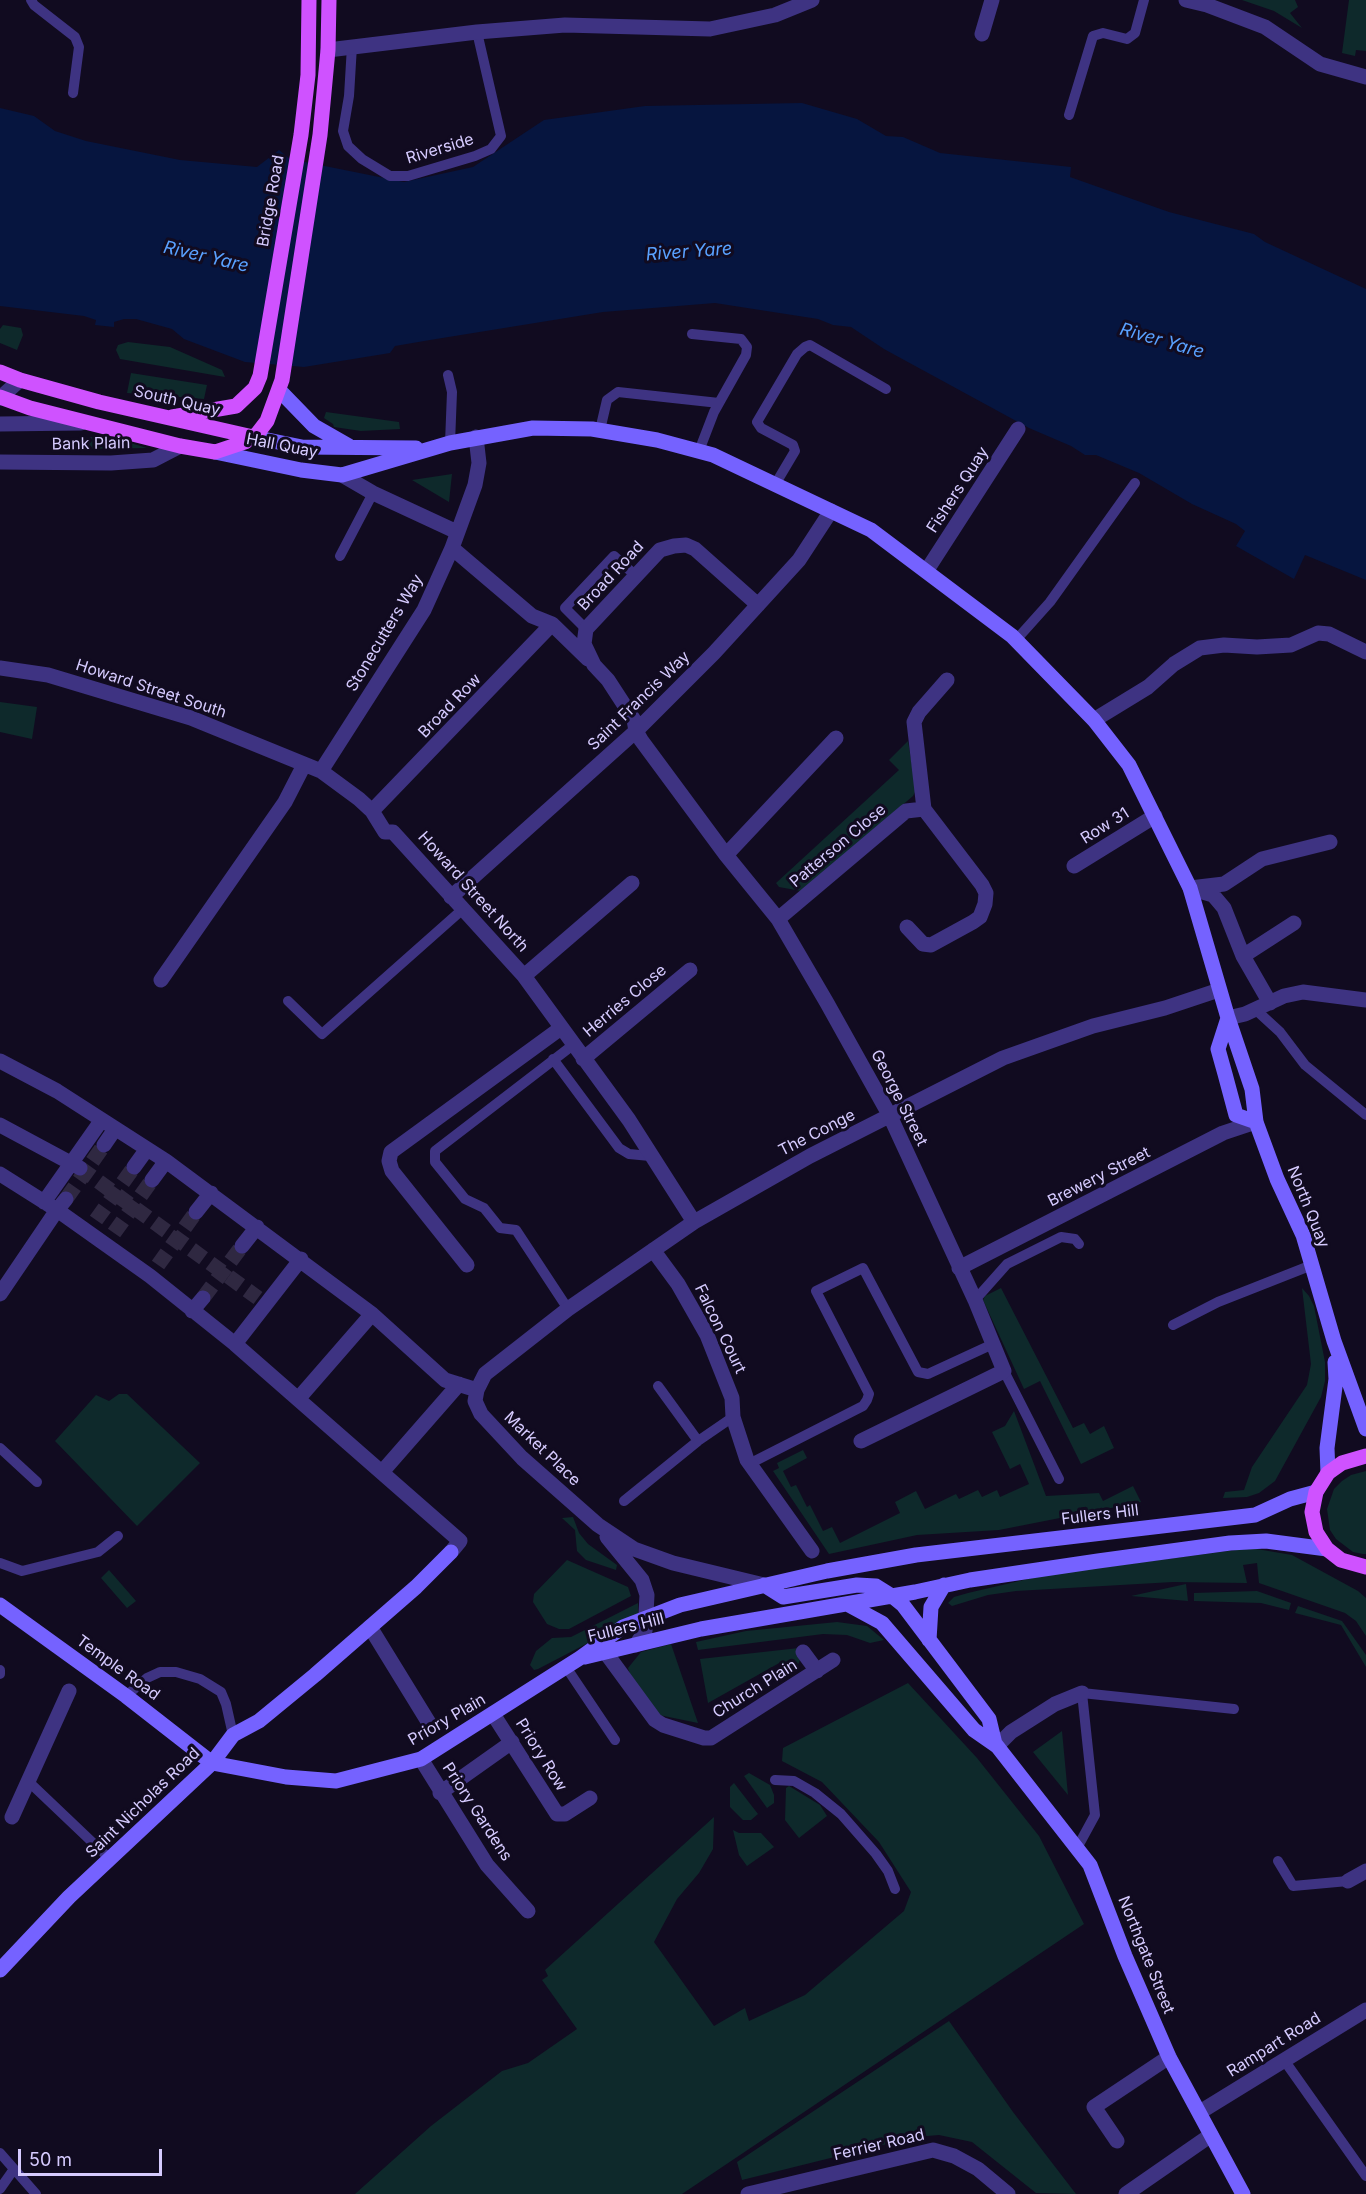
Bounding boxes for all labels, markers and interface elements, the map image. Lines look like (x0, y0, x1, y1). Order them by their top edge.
street label: Riverside (404, 130, 476, 168)
street label: Bridge Road (254, 154, 288, 248)
water label: River Yare (161, 237, 251, 277)
water label: River Yare (645, 238, 733, 266)
water label: River Yare (1117, 319, 1207, 363)
street label: South Quay (132, 382, 222, 420)
street label: Hall Quay (245, 430, 319, 462)
street label: Bank Plain (52, 434, 130, 454)
street label: Fishers Quay (923, 443, 993, 537)
street label: Broad Road (574, 537, 648, 615)
street label: Stonecutters Way (342, 571, 428, 695)
street label: Saint Francis Way (584, 647, 694, 755)
street label: Howard Street South (73, 656, 229, 722)
street label: Broad Row (415, 670, 485, 742)
street label: Patterson Close (786, 800, 890, 892)
street label: Row 31 (1077, 804, 1133, 848)
street label: Howard Street North (414, 828, 532, 956)
street label: Herries Close (579, 961, 671, 1041)
street label: George Street (867, 1047, 931, 1149)
street label: The Conge (775, 1105, 859, 1161)
street label: Brewery Street (1045, 1143, 1153, 1211)
street label: North Quay (1283, 1163, 1333, 1251)
street label: Falcon Court (690, 1281, 750, 1377)
street label: Market Place (500, 1408, 584, 1490)
street label: Fullers Hill (1060, 1501, 1140, 1529)
street label: Fullers Hill (586, 1609, 666, 1647)
street label: Temple Road (73, 1631, 163, 1705)
street label: Church Plain (709, 1655, 801, 1723)
street label: Priory Plain (405, 1690, 489, 1750)
street label: Priory Row (511, 1715, 571, 1795)
street label: Saint Nicholas Road (82, 1744, 204, 1862)
street label: Priory Gardens (438, 1759, 516, 1865)
street label: Northgate Street (1114, 1893, 1178, 2017)
street label: Rampart Road (1224, 2009, 1324, 2081)
street label: Ferrier Road (832, 2125, 926, 2165)
scale bar (21, 2137, 165, 2175)
text: 50 m (29, 2149, 72, 2170)

